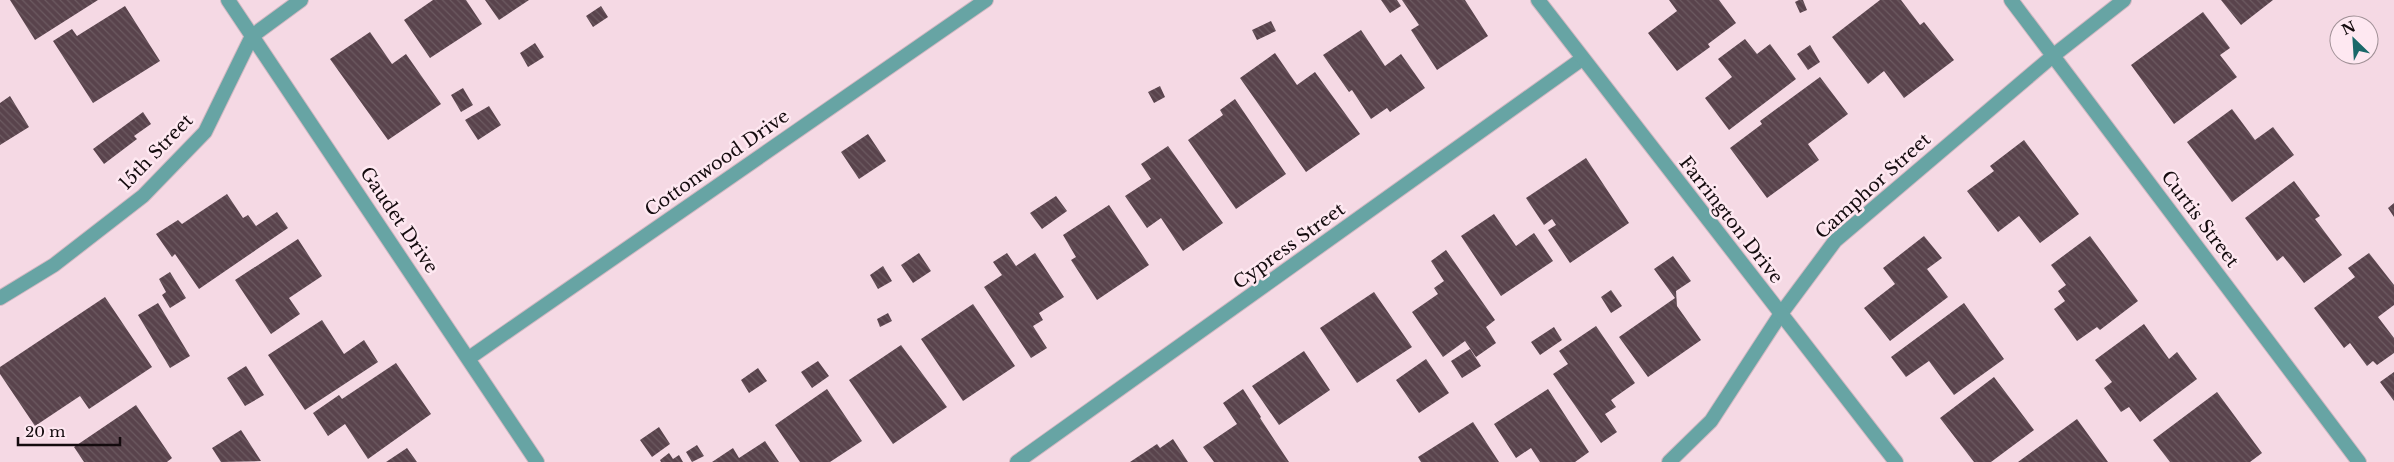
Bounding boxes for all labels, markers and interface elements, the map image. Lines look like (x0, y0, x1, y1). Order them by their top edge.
north arrow (2329, 15, 2379, 65)
text: N (2339, 17, 2358, 39)
street label: Cottonwood Drive (641, 105, 793, 221)
street label: 15th Street (114, 109, 198, 194)
street label: Camphor Street (1811, 128, 1935, 244)
street label: Farrington Drive (1674, 152, 1788, 288)
street label: Gaudet Drive (355, 163, 443, 277)
street label: Curtis Street (2156, 166, 2244, 272)
street label: Cypress Street (1229, 198, 1349, 294)
scale bar (18, 414, 120, 446)
text: 20 m (25, 422, 65, 441)

